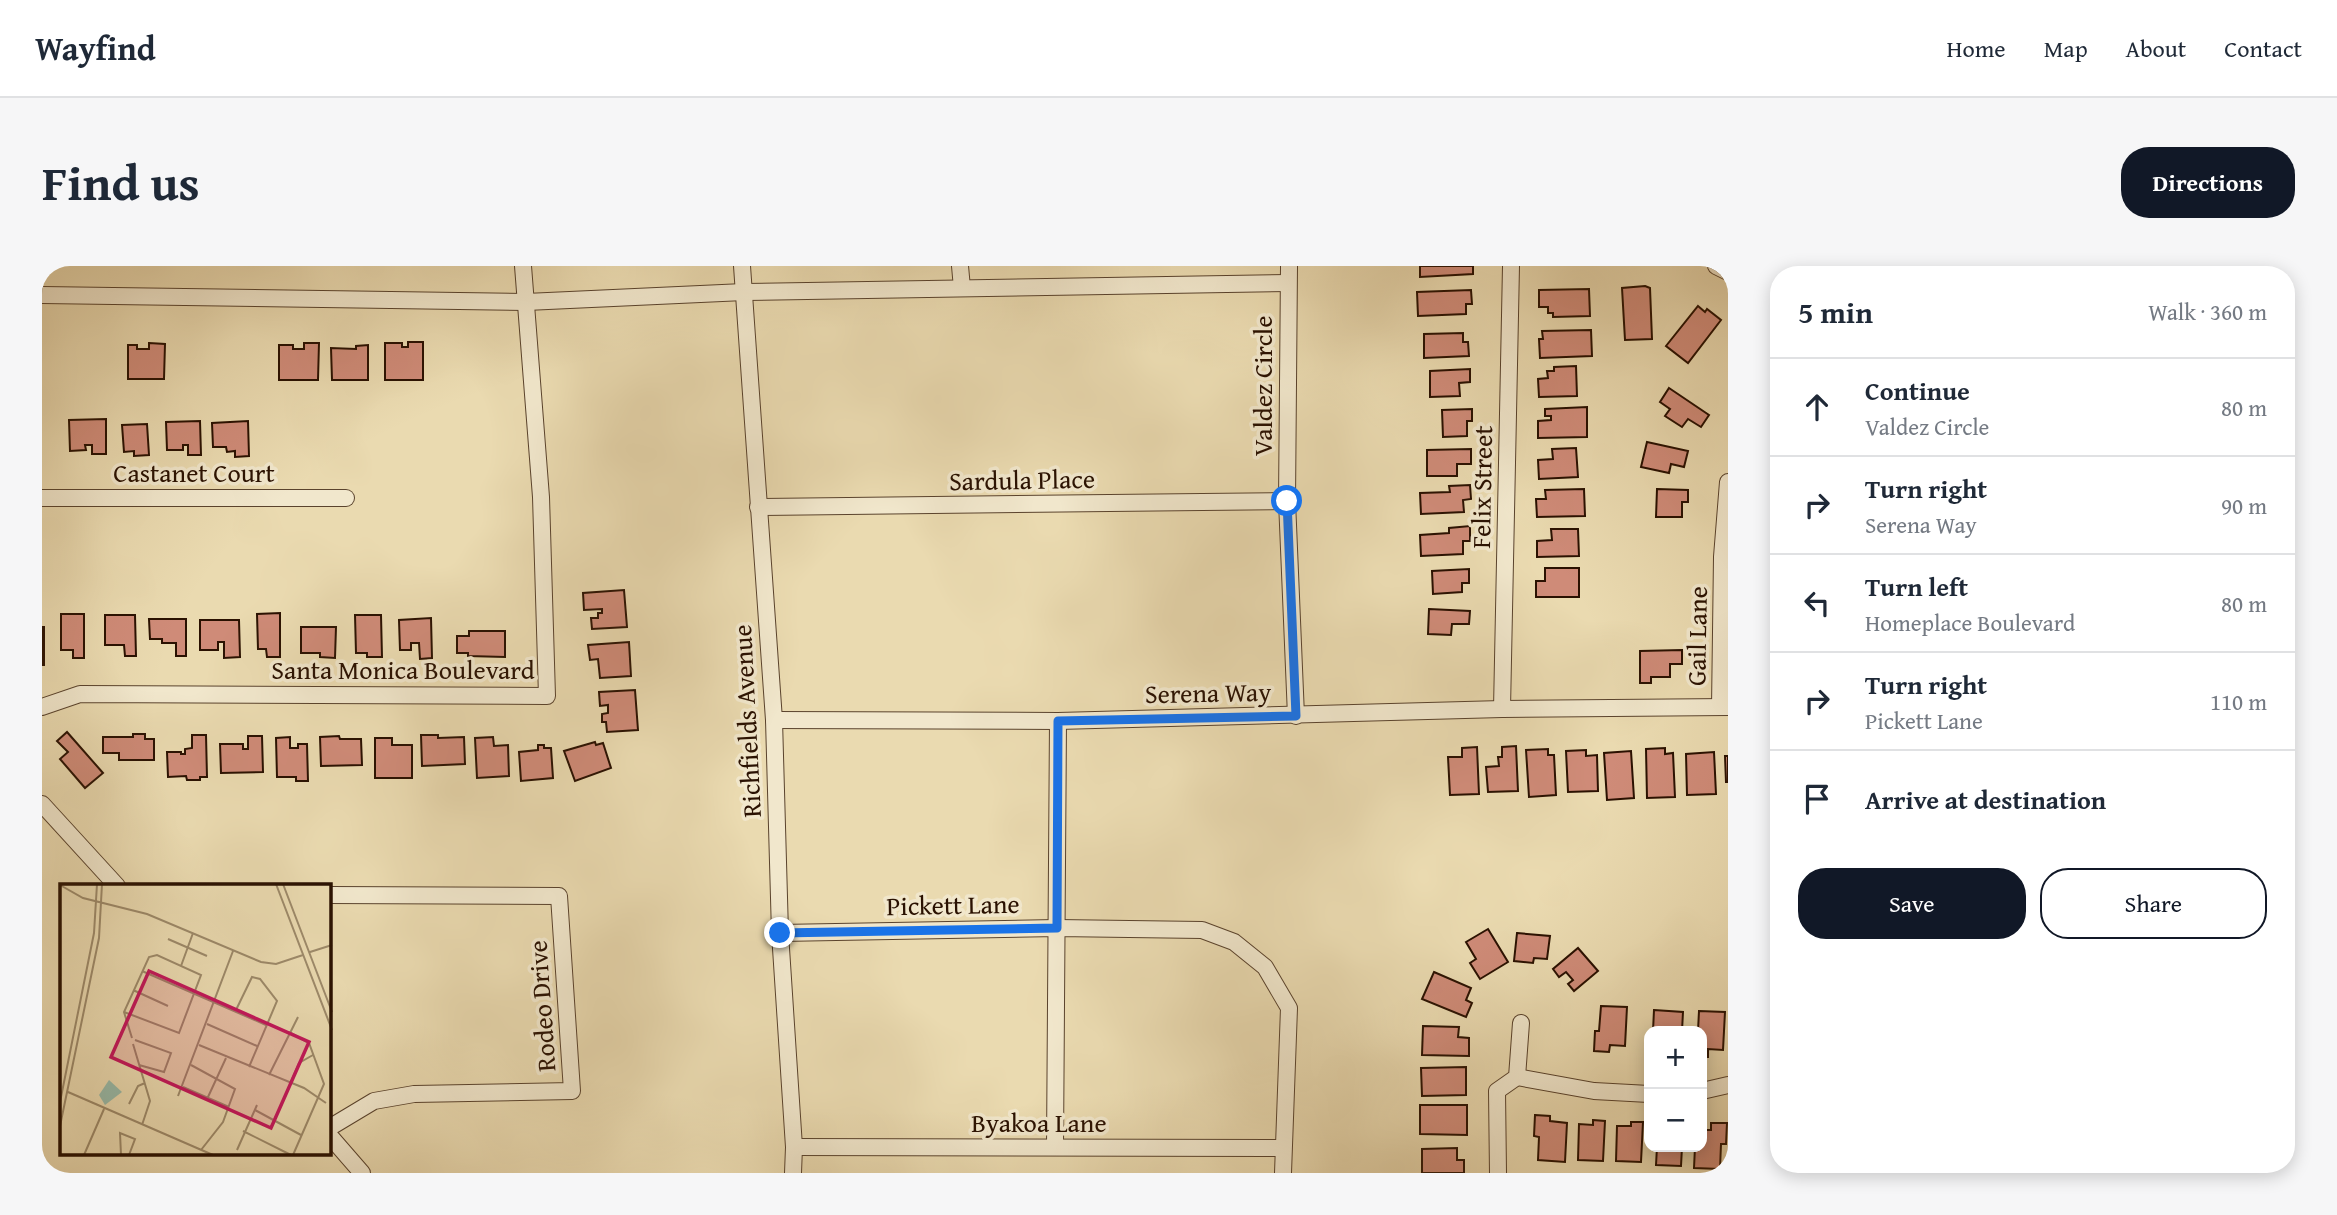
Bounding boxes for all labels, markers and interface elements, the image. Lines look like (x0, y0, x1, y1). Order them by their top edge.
text: Wayfind (35, 24, 156, 72)
text: Home (1947, 31, 2006, 66)
text: Map (2044, 31, 2088, 66)
text: About (2126, 31, 2186, 66)
text: Contact (2224, 31, 2302, 66)
text: Find us (42, 146, 200, 218)
button: Directions (2121, 147, 2295, 218)
text: 5 min (1798, 290, 1873, 334)
text: Walk · 360 m (2148, 295, 2267, 328)
street label: Valdez Circle (1243, 316, 1282, 456)
text: Continue (1865, 371, 1970, 410)
icon: ahead (1798, 388, 1836, 426)
text: 80 m (2221, 391, 2267, 424)
text: Valdez Circle (1865, 410, 1989, 443)
street label: Felix Street (1461, 425, 1502, 549)
street label: Castanet Court (113, 453, 275, 492)
street label: Sardula Place (949, 459, 1095, 500)
text: Turn right (1865, 469, 1987, 508)
route start (1271, 485, 1302, 516)
icon: right (1798, 486, 1836, 524)
text: 90 m (2221, 489, 2267, 522)
text: Serena Way (1865, 508, 1977, 541)
text: Turn left (1865, 567, 1968, 606)
icon: left (1798, 584, 1836, 622)
street label: Gail Lane (1676, 586, 1717, 686)
text: 80 m (2221, 587, 2267, 620)
text: Homeplace Boulevard (1865, 606, 2075, 639)
street label: Richfields Avenue (722, 624, 771, 818)
street label: Santa Monica Boulevard (271, 650, 535, 689)
text: Turn right (1865, 665, 1987, 704)
street label: Serena Way (1144, 672, 1272, 713)
icon: right (1798, 682, 1836, 720)
text: 110 m (2210, 685, 2267, 718)
text: Pickett Lane (1865, 704, 1983, 737)
icon: arrive (1798, 780, 1836, 818)
text: Arrive at destination (1865, 780, 2106, 819)
button: Save (1798, 868, 2026, 939)
button: Share (2040, 868, 2267, 939)
inset map (60, 884, 331, 1156)
street label: Pickett Lane (886, 884, 1020, 925)
route end (764, 917, 795, 948)
street label: Rodeo Drive (517, 939, 566, 1073)
map controls (1644, 1026, 1707, 1152)
button: + (1644, 1026, 1707, 1089)
button: − (1644, 1089, 1707, 1152)
street label: Byakoa Lane (971, 1103, 1107, 1142)

